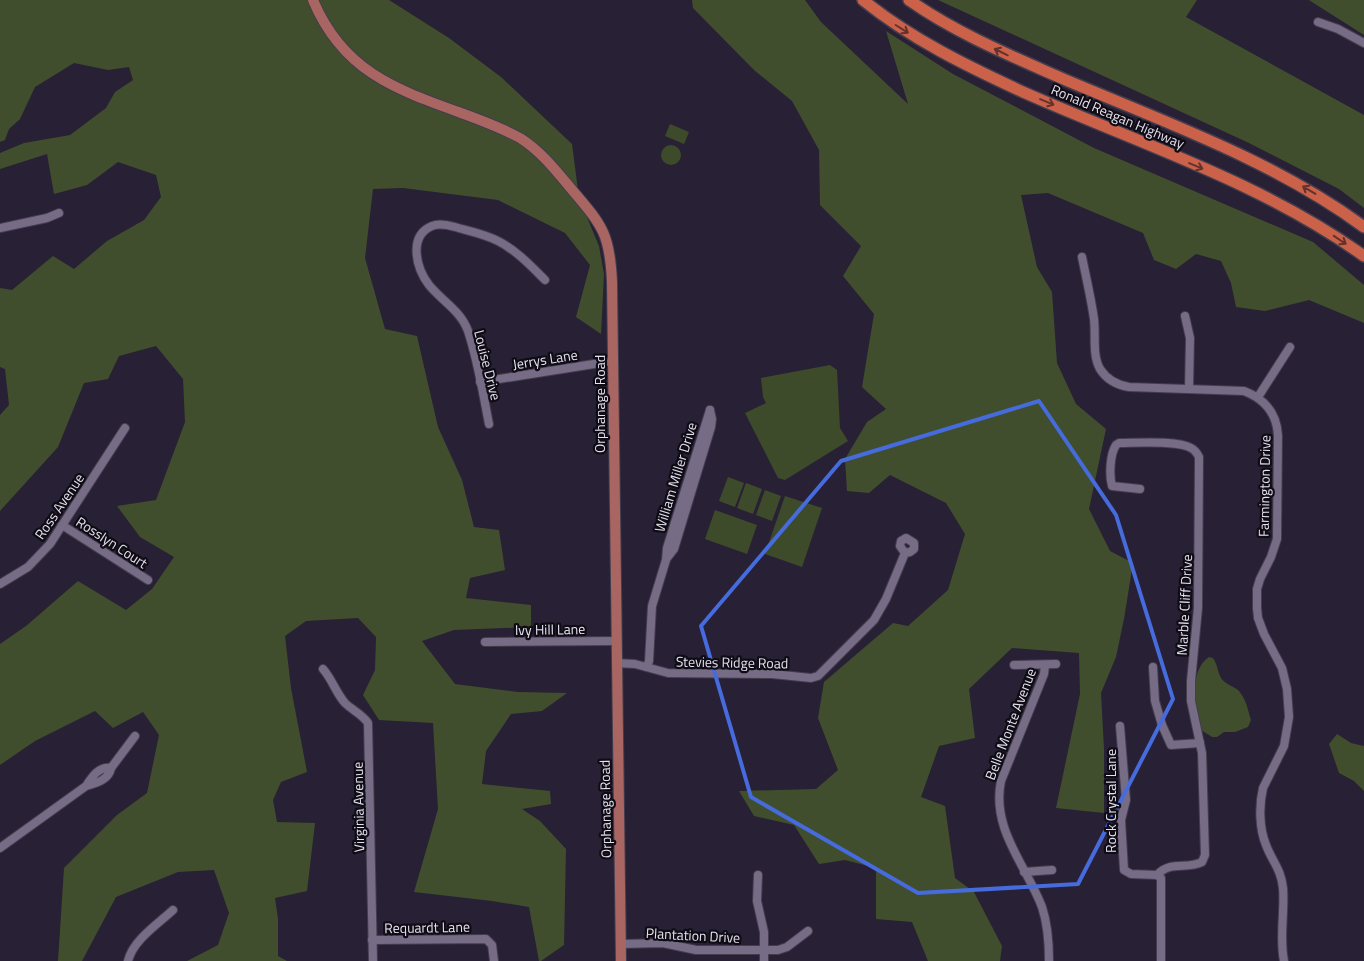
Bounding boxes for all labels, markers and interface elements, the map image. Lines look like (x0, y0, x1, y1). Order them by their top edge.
one-way arrow (895, 23, 909, 34)
one-way arrow (994, 47, 1009, 57)
street label: Ronald Reagan Highway (1048, 78, 1188, 154)
one-way arrow (1039, 98, 1054, 108)
one-way arrow (1188, 161, 1203, 171)
one-way arrow (1302, 185, 1316, 195)
one-way arrow (1333, 235, 1347, 245)
street label: Louise Drive (469, 328, 507, 402)
street label: Jerrys Lane (511, 344, 579, 374)
street label: Orphanage Road (589, 355, 610, 453)
street label: William Miller Drive (648, 420, 702, 534)
street label: Farmington Drive (1253, 435, 1275, 537)
street label: Ross Avenue (29, 469, 89, 543)
street label: Rosslyn Court (72, 511, 152, 573)
street label: Marble Cliff Drive (1171, 554, 1197, 656)
street label: Ivy Hill Lane (515, 618, 585, 640)
street label: Stevies Ridge Road (676, 651, 788, 673)
street label: Belle Monte Avenue (979, 665, 1041, 783)
street label: Rock Crystal Lane (1100, 749, 1121, 853)
street label: Orphanage Road (594, 760, 616, 858)
street label: Virginia Avenue (347, 761, 369, 853)
street label: Requardt Lane (384, 916, 470, 938)
street label: Plantation Drive (645, 922, 741, 948)

